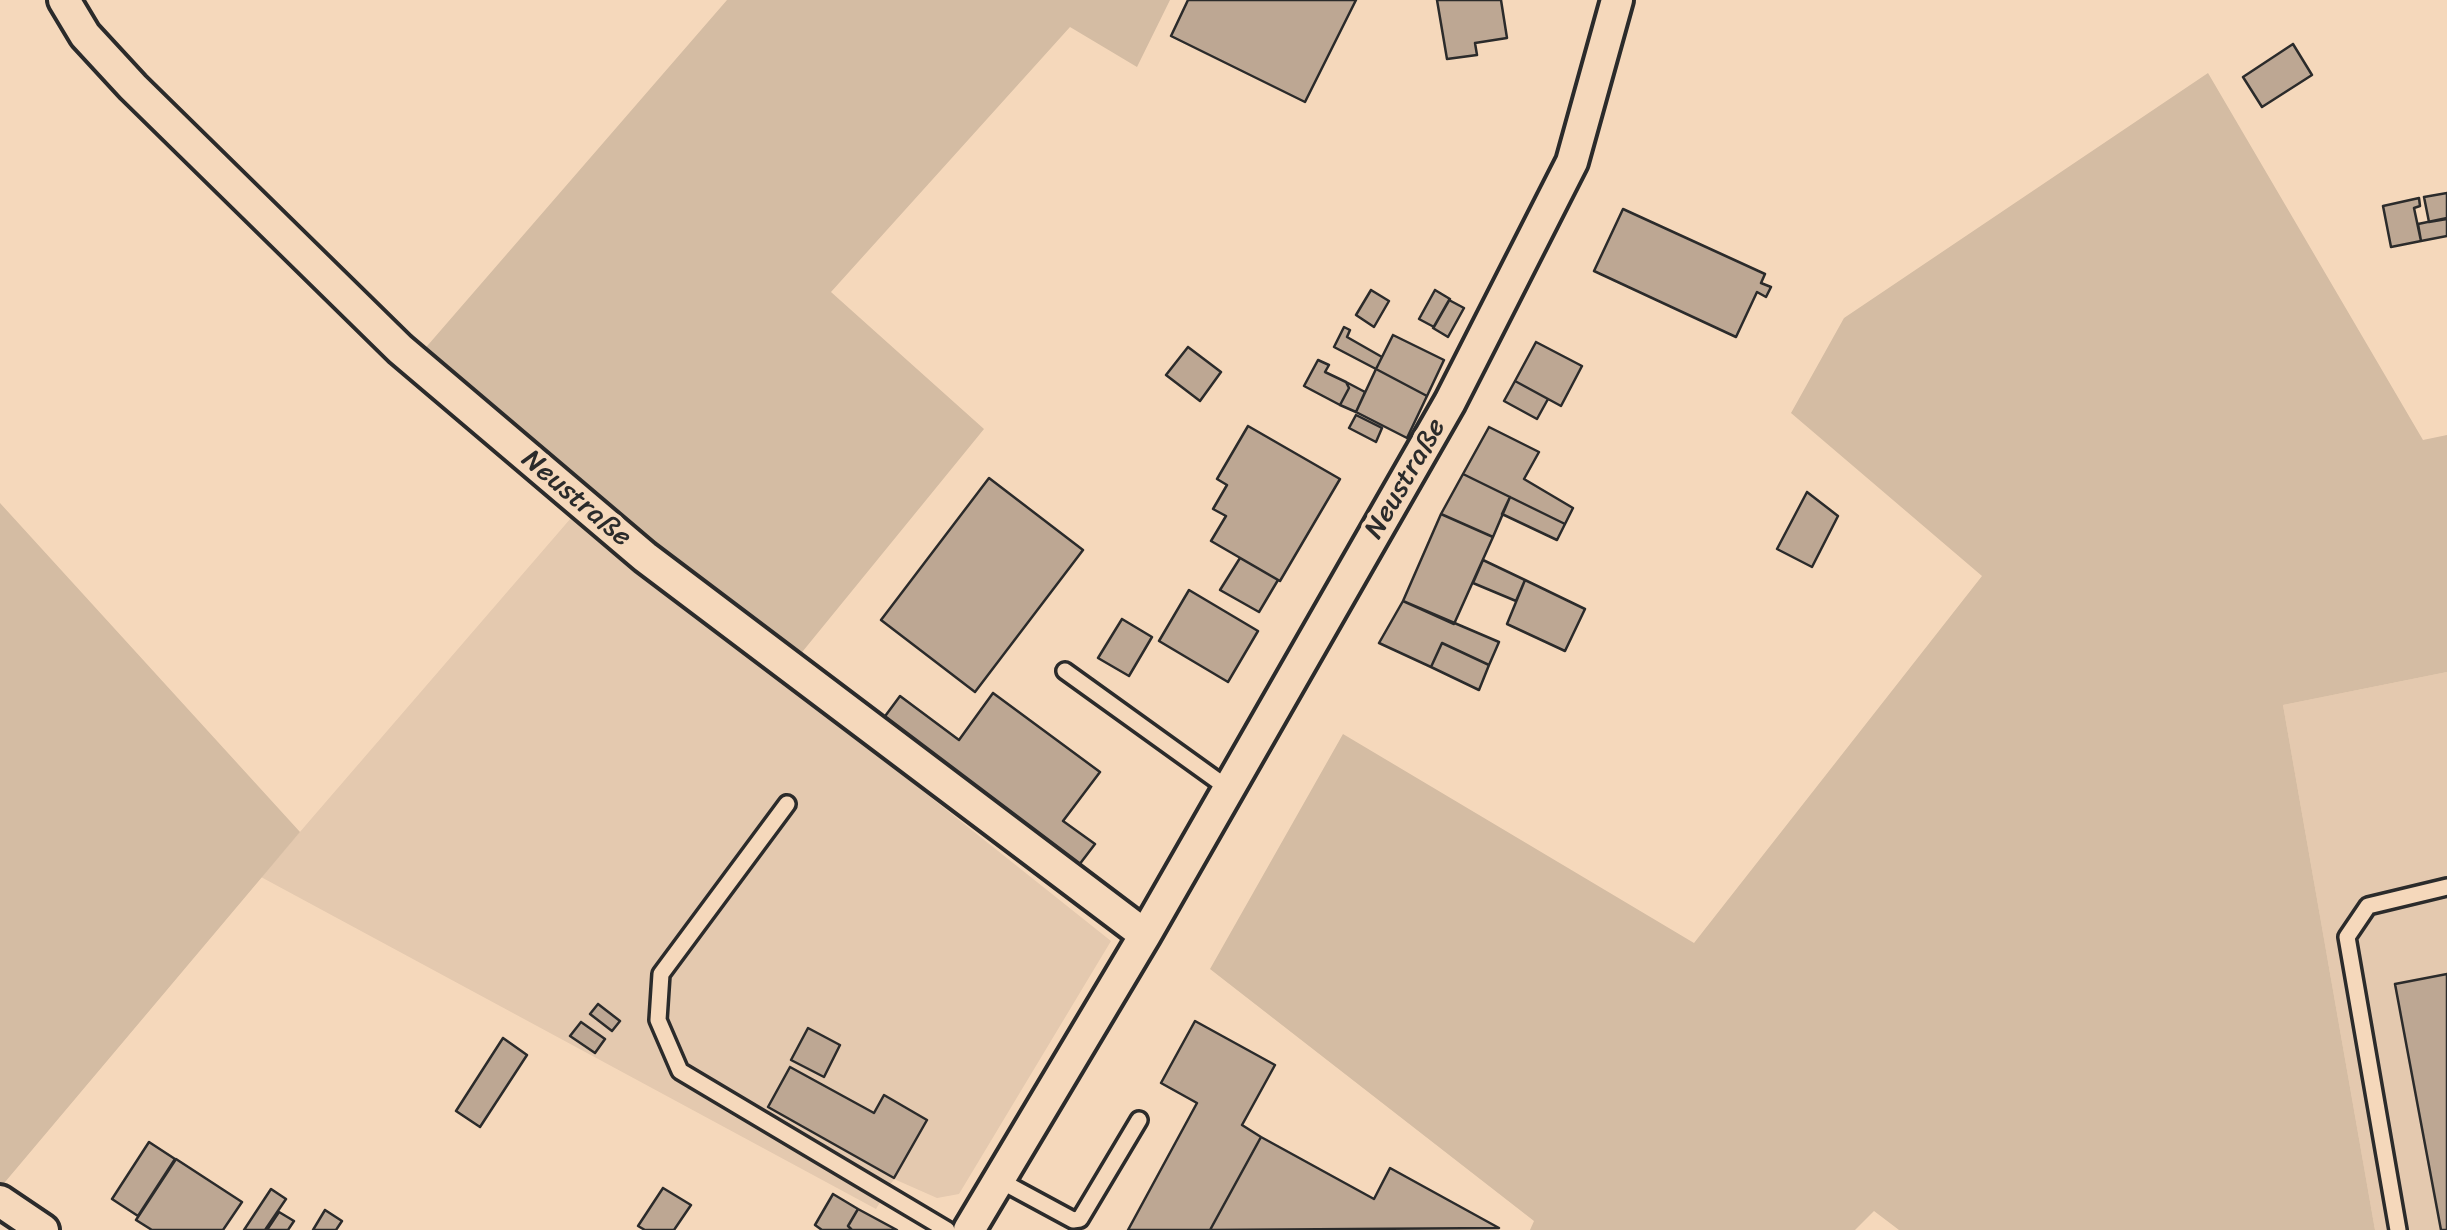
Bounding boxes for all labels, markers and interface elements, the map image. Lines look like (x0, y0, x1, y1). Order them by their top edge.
street label: Neustraße (1358, 413, 1454, 545)
street label: Neustraße (514, 443, 638, 555)

